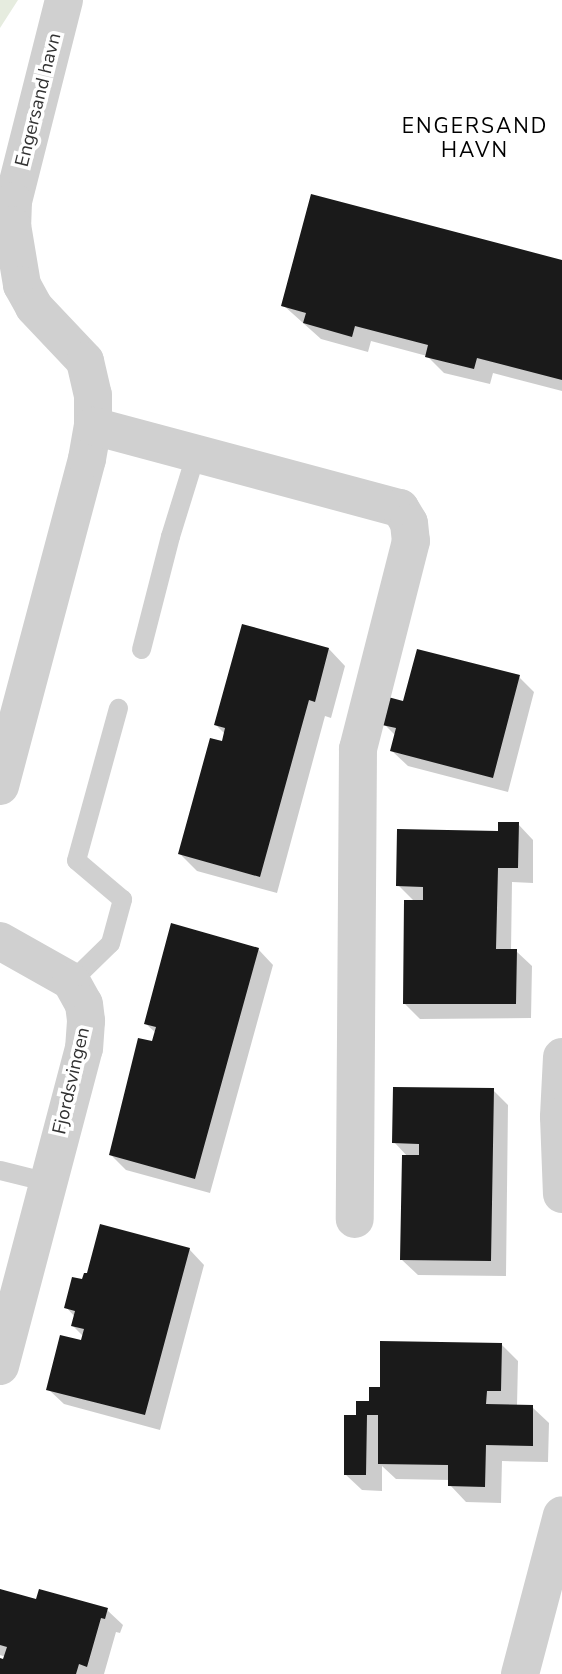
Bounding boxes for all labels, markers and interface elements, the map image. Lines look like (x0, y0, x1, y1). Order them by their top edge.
street label: Engersand havn (11, 31, 67, 169)
district label: ENGERSAND HAVN (403, 113, 547, 163)
street label: Fjordsvingen (49, 1025, 95, 1137)

